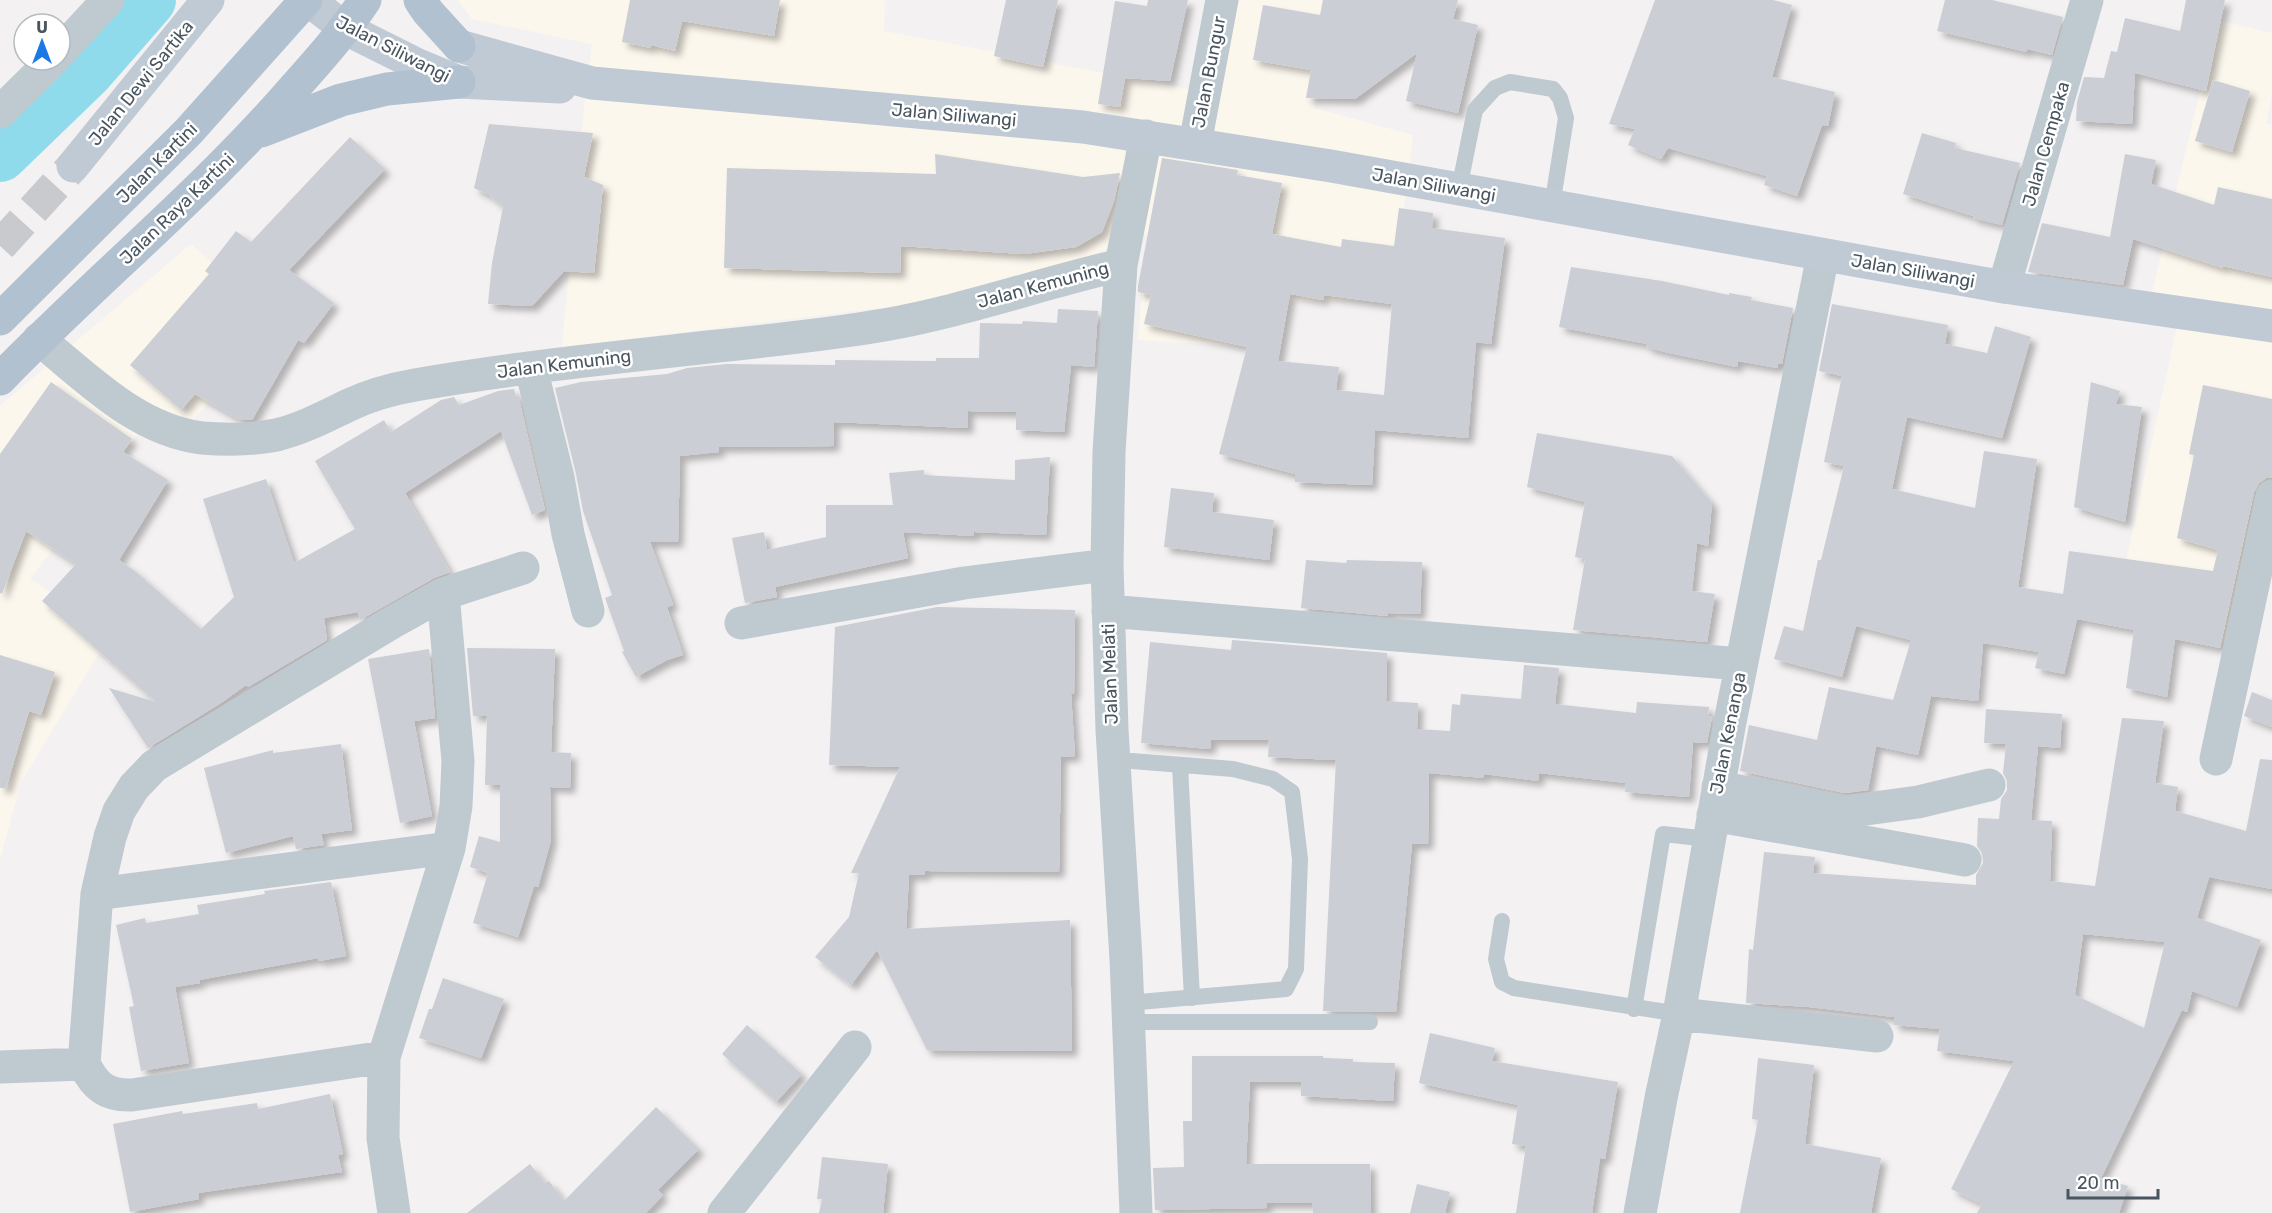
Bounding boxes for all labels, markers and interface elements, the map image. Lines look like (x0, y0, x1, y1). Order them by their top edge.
street label: Jalan Siliwangi (332, 11, 454, 87)
north arrow (12, 12, 72, 72)
street label: Jalan Bungur (1187, 14, 1231, 130)
street label: Jalan Dewi Sartika (84, 16, 198, 150)
text: U (36, 18, 48, 37)
street label: Jalan Cempaka (2018, 79, 2074, 209)
street label: Jalan Siliwangi (891, 99, 1017, 131)
street label: Jalan Kartini (112, 118, 202, 208)
street label: Jalan Raya Kartini (115, 149, 239, 269)
street label: Jalan Siliwangi (1370, 163, 1498, 207)
street label: Jalan Siliwangi (1849, 249, 1977, 293)
street label: Jalan Kemuning (975, 257, 1111, 313)
street label: Jalan Kemuning (496, 345, 632, 383)
street label: Jalan Melati (1097, 623, 1123, 725)
street label: Jalan Kenanga (1705, 670, 1751, 796)
scale bar (2068, 1162, 2158, 1200)
text: 20 m (2077, 1172, 2119, 1194)

